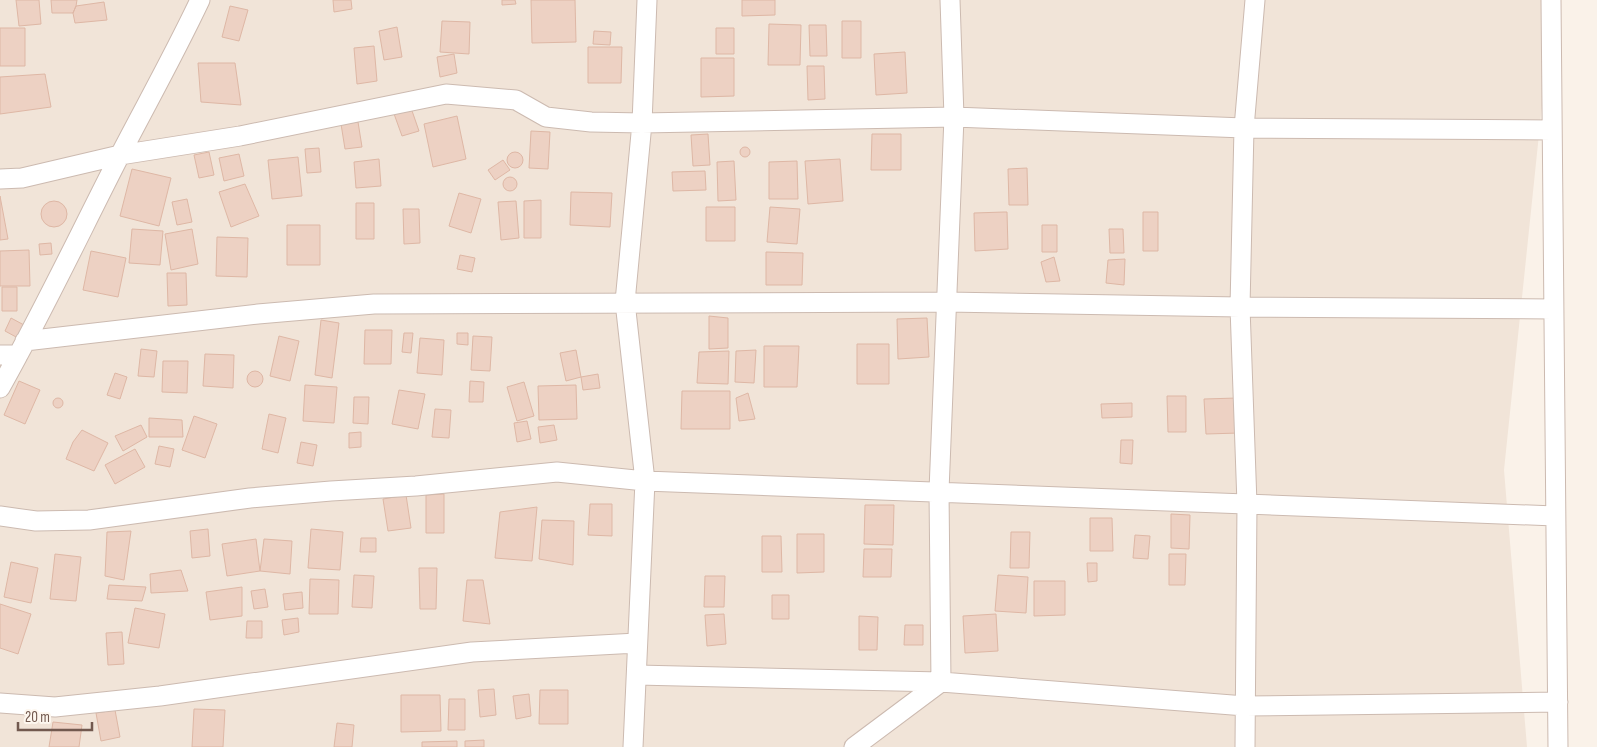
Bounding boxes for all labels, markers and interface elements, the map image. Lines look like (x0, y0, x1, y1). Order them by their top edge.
scale bar (18, 700, 91, 732)
text: 20 m (25, 708, 50, 727)

